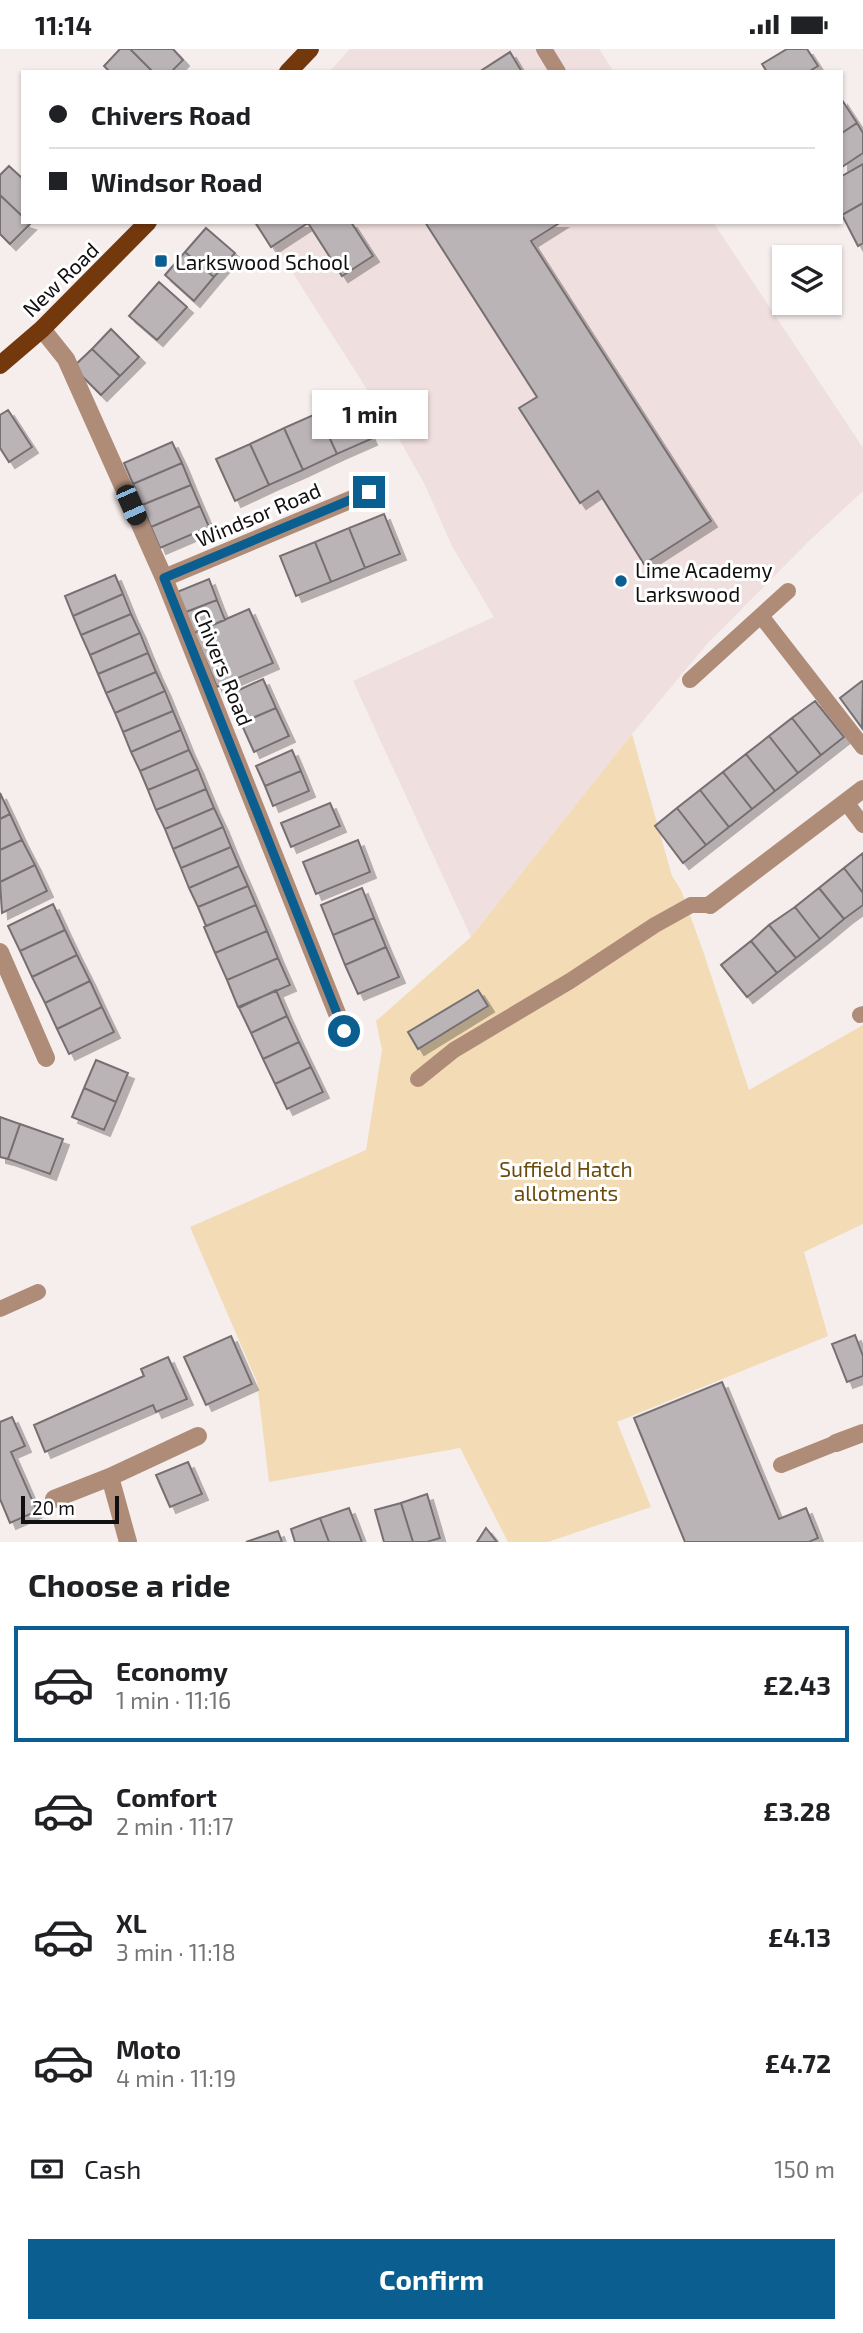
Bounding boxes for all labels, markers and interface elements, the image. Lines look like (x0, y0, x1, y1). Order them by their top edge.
text: 11:14 (35, 9, 92, 40)
text: Chivers Road (91, 99, 251, 130)
text: Windsor Road (91, 166, 262, 197)
street label: New Road (17, 237, 103, 321)
map controls (772, 245, 842, 315)
button: layers (772, 245, 842, 315)
place label: Larkswood School (175, 249, 350, 274)
marker: Larkswood School (153, 253, 169, 269)
callout: 1 min (311, 391, 427, 439)
text: 1 min (342, 400, 398, 428)
route end (353, 476, 385, 508)
street label: Windsor Road (192, 477, 324, 551)
car (113, 482, 150, 528)
place label: Lime Academy Larkswood (635, 557, 773, 606)
marker: Lime Academy Larkswood (613, 573, 629, 589)
street label: Chivers Road (189, 605, 259, 729)
route start (328, 1015, 360, 1047)
park label: Suffield Hatch allotments (499, 1156, 633, 1205)
scale bar (21, 1493, 119, 1525)
text: 20 m (32, 1496, 75, 1519)
text: Choose a ride (28, 1565, 231, 1603)
icon: car (32, 1653, 95, 1716)
text: Economy (116, 1655, 228, 1686)
text: £2.43 (763, 1669, 831, 1700)
text: 1 min · 11:16 (116, 1686, 231, 1714)
icon: car (32, 1779, 95, 1842)
text: Comfort (116, 1781, 217, 1812)
text: £3.28 (763, 1795, 831, 1826)
text: 2 min · 11:17 (116, 1812, 234, 1840)
icon: car (32, 1905, 95, 1968)
text: XL (116, 1907, 147, 1938)
text: £4.13 (768, 1921, 831, 1952)
text: 3 min · 11:18 (116, 1938, 236, 1966)
icon: car (32, 2031, 95, 2094)
text: Moto (116, 2033, 181, 2064)
text: £4.72 (765, 2047, 831, 2078)
text: 4 min · 11:19 (116, 2064, 236, 2092)
icon: cash (28, 2150, 66, 2188)
text: Cash (84, 2153, 141, 2184)
text: 150 m (774, 2155, 835, 2183)
button: Confirm (28, 2239, 835, 2319)

